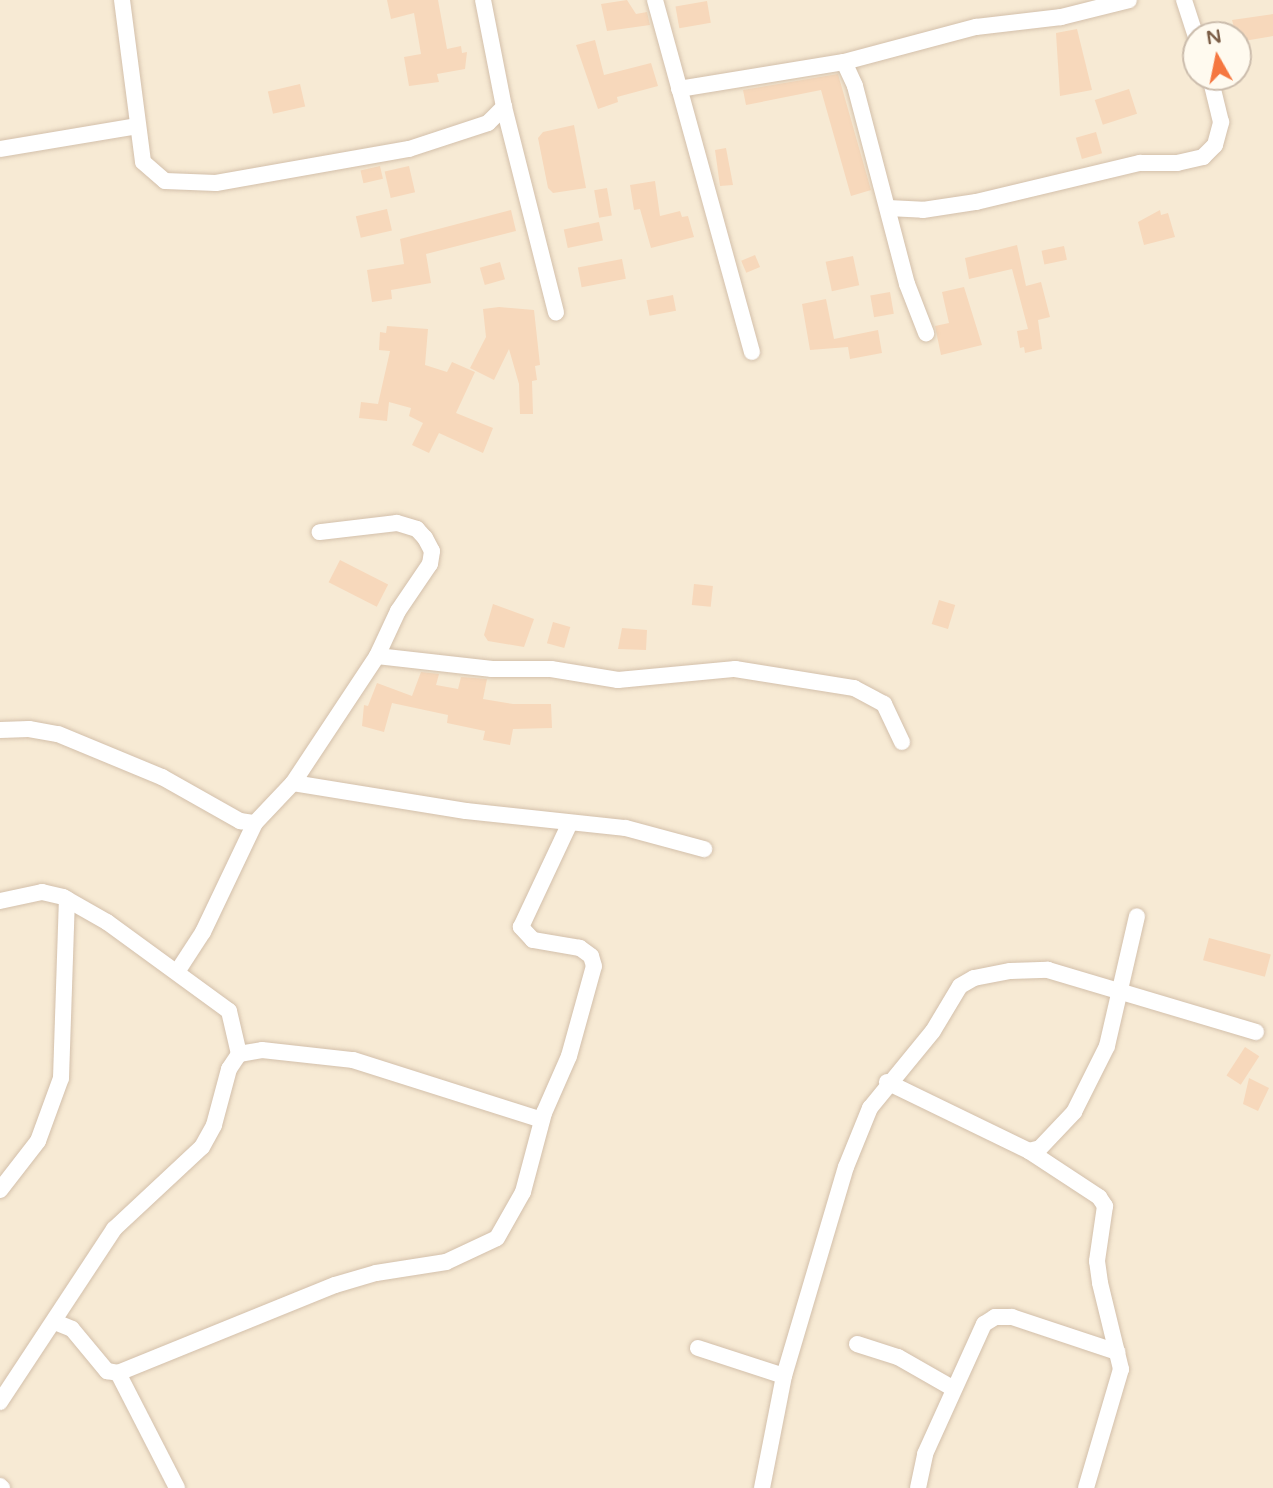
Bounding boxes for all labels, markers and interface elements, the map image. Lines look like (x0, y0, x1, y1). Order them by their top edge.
north arrow (1182, 21, 1252, 91)
text: N (1205, 25, 1223, 49)

